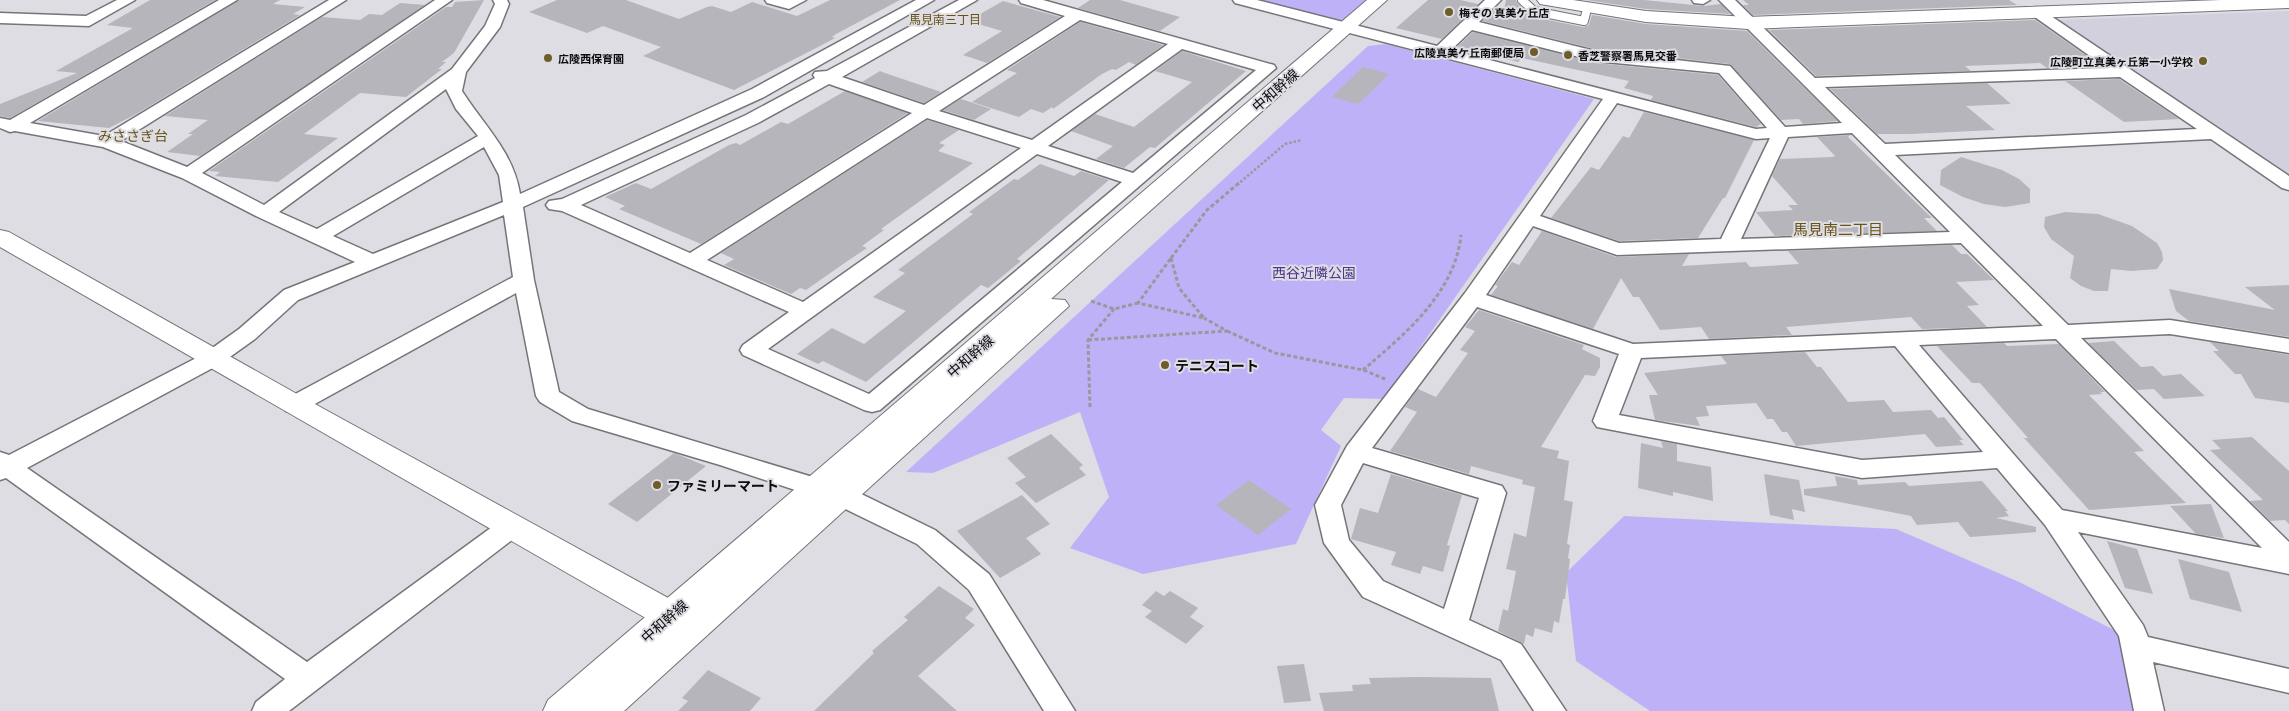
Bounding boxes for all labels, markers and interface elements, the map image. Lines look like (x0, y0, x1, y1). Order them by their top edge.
marker: 梅ぞの 真美ケ丘店 (1443, 6, 1455, 18)
place label: 梅ぞの 真美ケ丘店 (1459, 6, 1549, 19)
district label: 馬見南三丁目 (909, 12, 981, 26)
place label: 広陵真美ケ丘南郵便局 (1414, 46, 1524, 59)
marker: 広陵真美ケ丘南郵便局 (1528, 46, 1540, 58)
marker: 香芝警察署馬見交番 (1562, 49, 1574, 61)
place label: 香芝警察署馬見交番 (1578, 49, 1677, 62)
marker: 広陵西保育園 (542, 52, 554, 64)
place label: 広陵西保育園 (558, 52, 624, 65)
place label: 広陵町立真美ヶ丘第一小学校 (2050, 55, 2193, 68)
marker: 広陵町立真美ヶ丘第一小学校 (2197, 55, 2209, 67)
street label: 中和幹線 (1248, 65, 1302, 115)
district label: みささぎ台 (98, 127, 168, 144)
district label: 馬見南二丁目 (1793, 220, 1883, 238)
park label: 西谷近隣公園 (1272, 264, 1356, 281)
street label: 中和幹線 (943, 331, 997, 381)
place label: テニスコート (1175, 357, 1259, 374)
marker: テニスコート (1159, 359, 1171, 371)
place label: ファミリーマート (667, 477, 779, 494)
marker: ファミリーマート (651, 479, 663, 491)
street label: 中和幹線 (637, 596, 691, 646)

